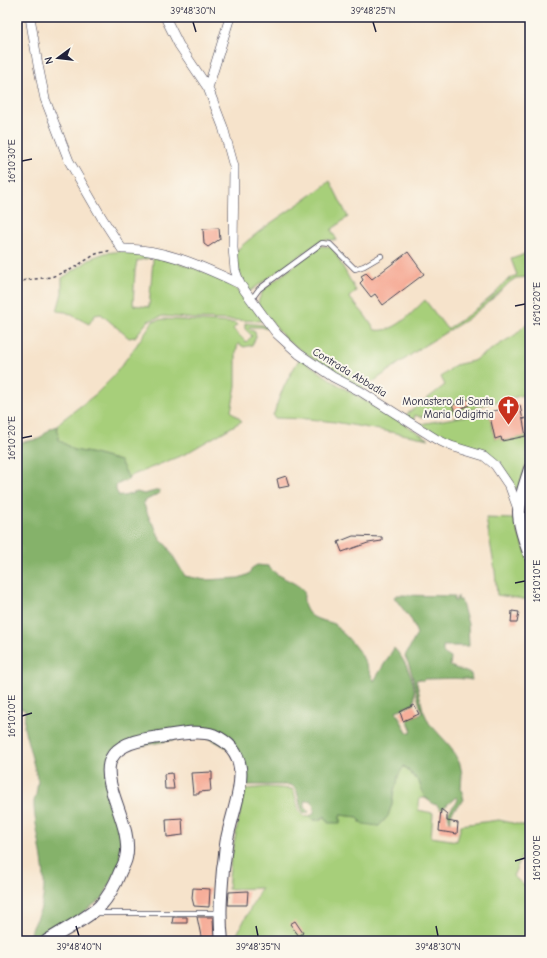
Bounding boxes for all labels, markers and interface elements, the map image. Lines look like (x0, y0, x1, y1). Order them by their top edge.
text: 39°48'30"N (170, 5, 216, 17)
text: 39°48'25"N (351, 5, 395, 17)
north arrow (38, 38, 78, 78)
text: N (42, 55, 56, 66)
text: 16°10'30"E (6, 139, 18, 183)
text: 16°10'20"E (531, 282, 543, 326)
street label: Contrada Abbadia (310, 345, 389, 400)
church icon: Monastero di Santa Maria Odigitria (496, 394, 522, 427)
place label: Monastero di Santa Maria Odigitria (402, 395, 494, 421)
text: 16°10'20"E (6, 416, 18, 460)
text: 16°10'10"E (531, 560, 543, 602)
text: 16°10'10"E (6, 695, 18, 737)
text: 16°10'00"E (531, 836, 543, 880)
text: 39°48'40"N (56, 941, 102, 953)
text: 39°48'35"N (236, 941, 280, 953)
text: 39°48'30"N (415, 941, 461, 953)

